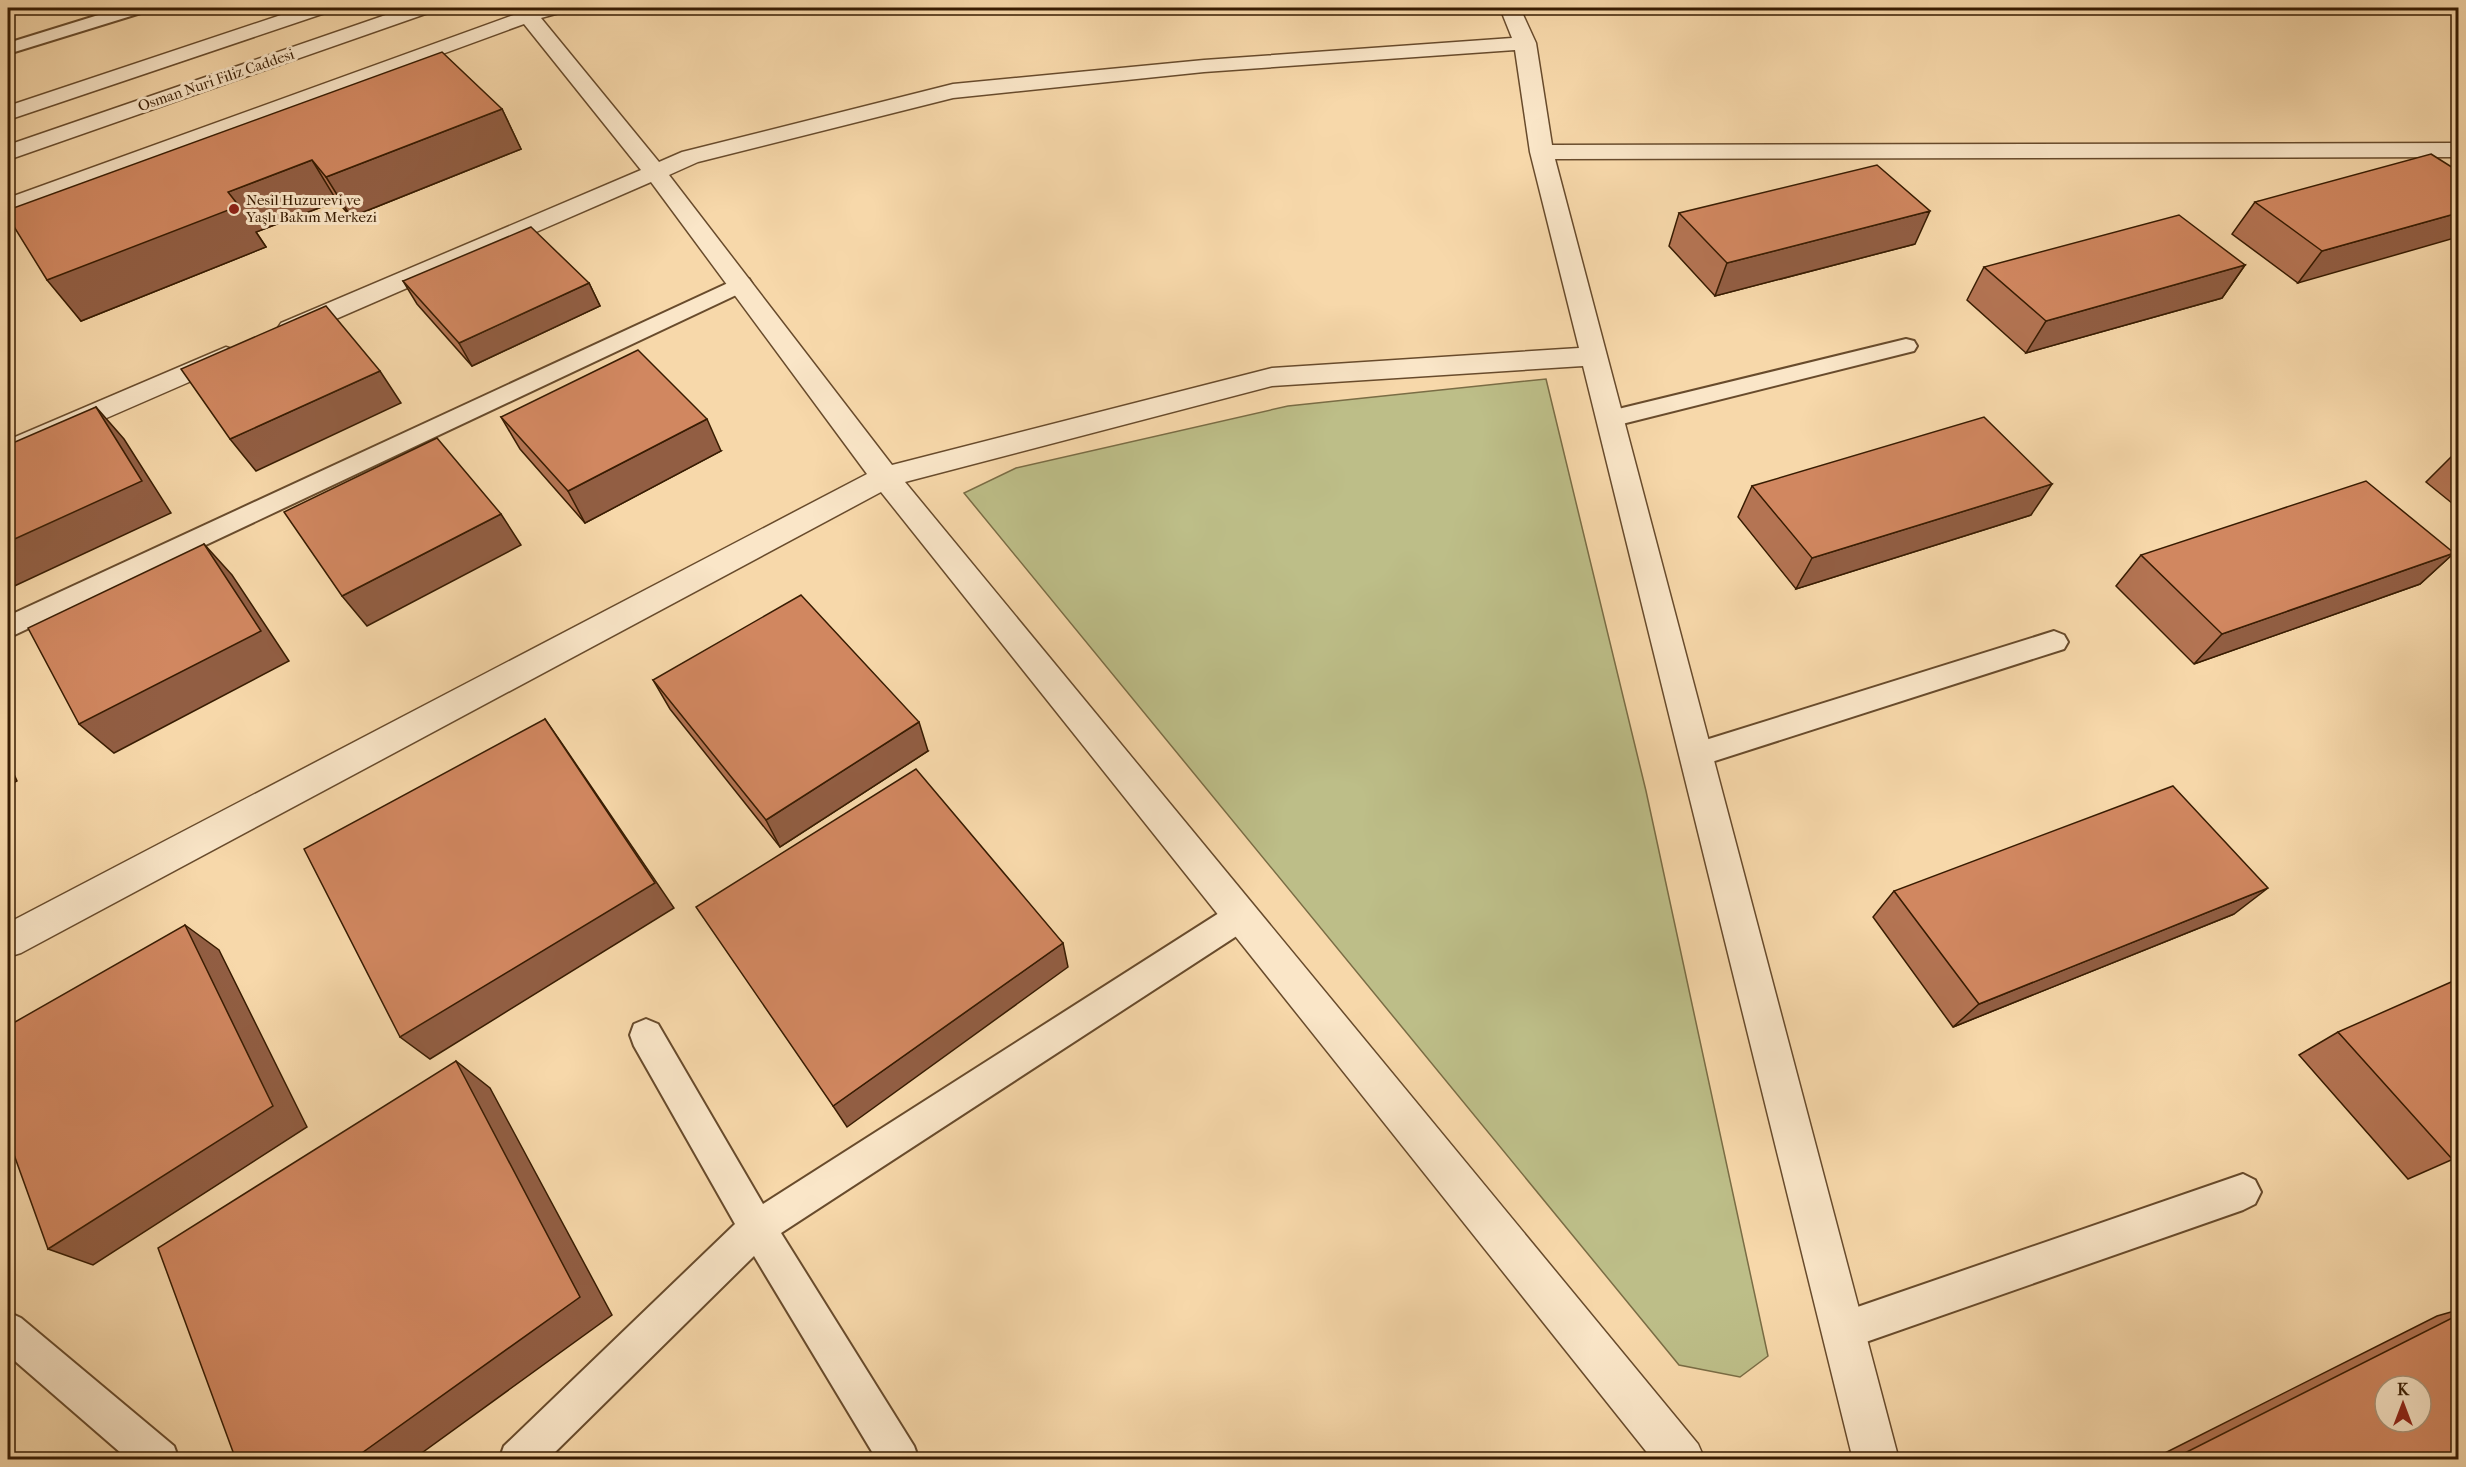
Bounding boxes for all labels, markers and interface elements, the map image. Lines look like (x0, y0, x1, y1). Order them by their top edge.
street label: Osman Nuri Filiz Caddesi (136, 45, 297, 115)
place label: Nesil Huzurevi ve Yaşlı Bakım Merkezi (245, 191, 378, 226)
marker: Nesil Huzurevi ve Yaşlı Bakım Merkezi (227, 202, 241, 216)
north arrow (2373, 1374, 2433, 1434)
text: K (2397, 1380, 2410, 1399)

